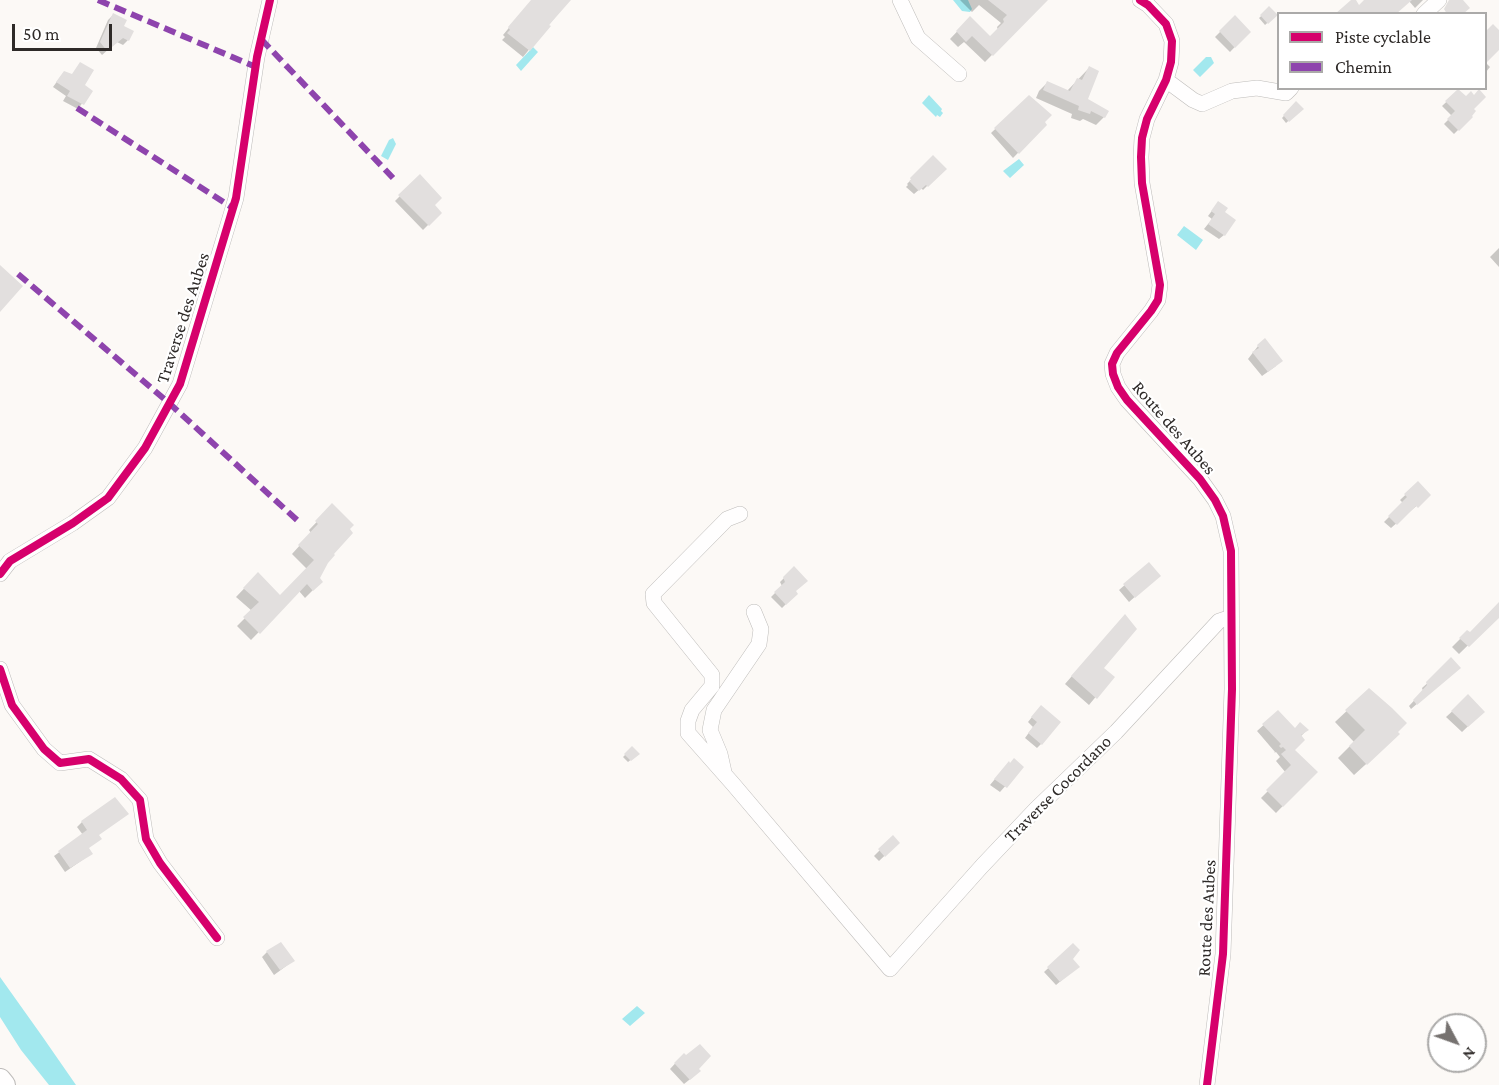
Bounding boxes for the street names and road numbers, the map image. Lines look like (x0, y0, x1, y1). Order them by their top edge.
street label: Traverse des Aubes (152, 250, 214, 386)
street label: Route des Aubes (1127, 377, 1221, 479)
street label: Traverse Cocordano (1000, 731, 1116, 847)
street label: Route des Aubes (1193, 859, 1221, 977)

